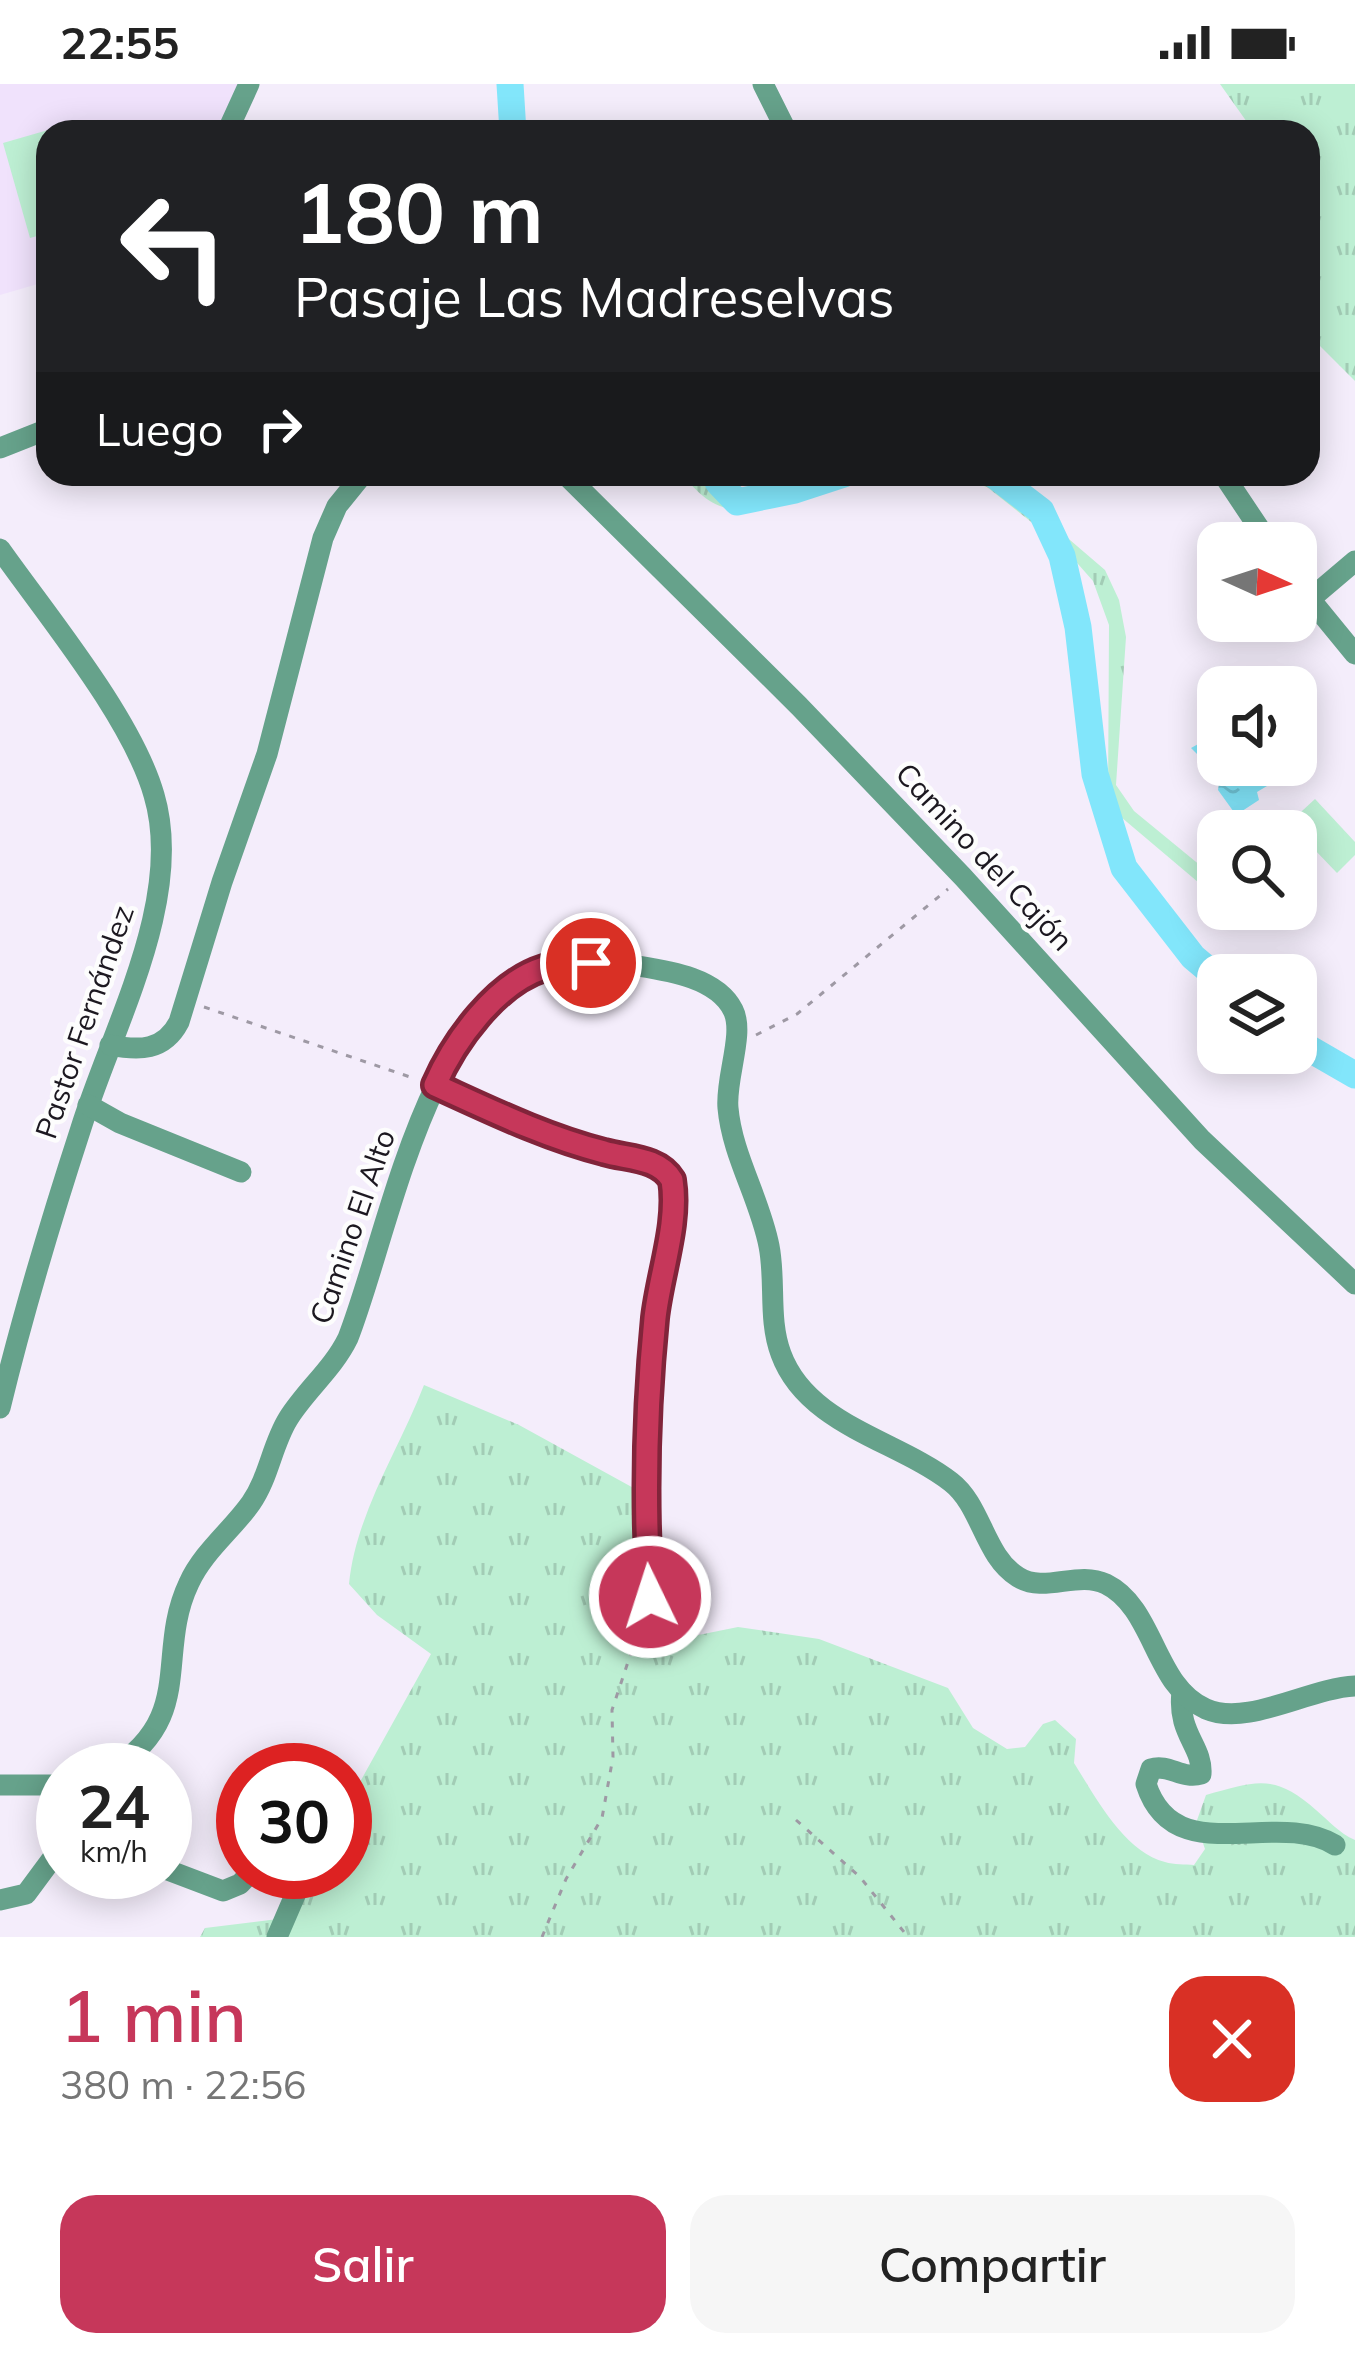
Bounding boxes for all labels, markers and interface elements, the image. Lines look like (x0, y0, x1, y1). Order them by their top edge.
text: 22:55 (60, 14, 179, 70)
text: 180 m (294, 159, 544, 264)
icon: left (96, 168, 252, 324)
text: Pasaje Las Madreselvas (294, 263, 895, 331)
icon: right (247, 396, 313, 462)
text: Luego (96, 401, 223, 457)
north arrow (1197, 522, 1317, 642)
map controls (1197, 522, 1317, 1074)
button: sound (1197, 666, 1317, 786)
street label: Camino del Cajón (888, 754, 1082, 958)
button: search (1197, 810, 1317, 930)
street label: Pastor Fernández (26, 900, 142, 1143)
pin (540, 912, 642, 1014)
icon: arrive (558, 930, 624, 996)
button: layers (1197, 954, 1317, 1074)
street label: Camino El Alto (301, 1124, 403, 1329)
position arrow (587, 1534, 713, 1660)
speed limit sign: 30 (216, 1743, 372, 1899)
text: 24 (78, 1768, 150, 1843)
text: km/h (80, 1832, 148, 1870)
text: 1 min (60, 1970, 247, 2060)
button: close (1169, 1976, 1295, 2102)
text: 380 m · 22:56 (60, 2060, 306, 2109)
button: Salir (60, 2195, 666, 2333)
button: Compartir (690, 2195, 1295, 2333)

